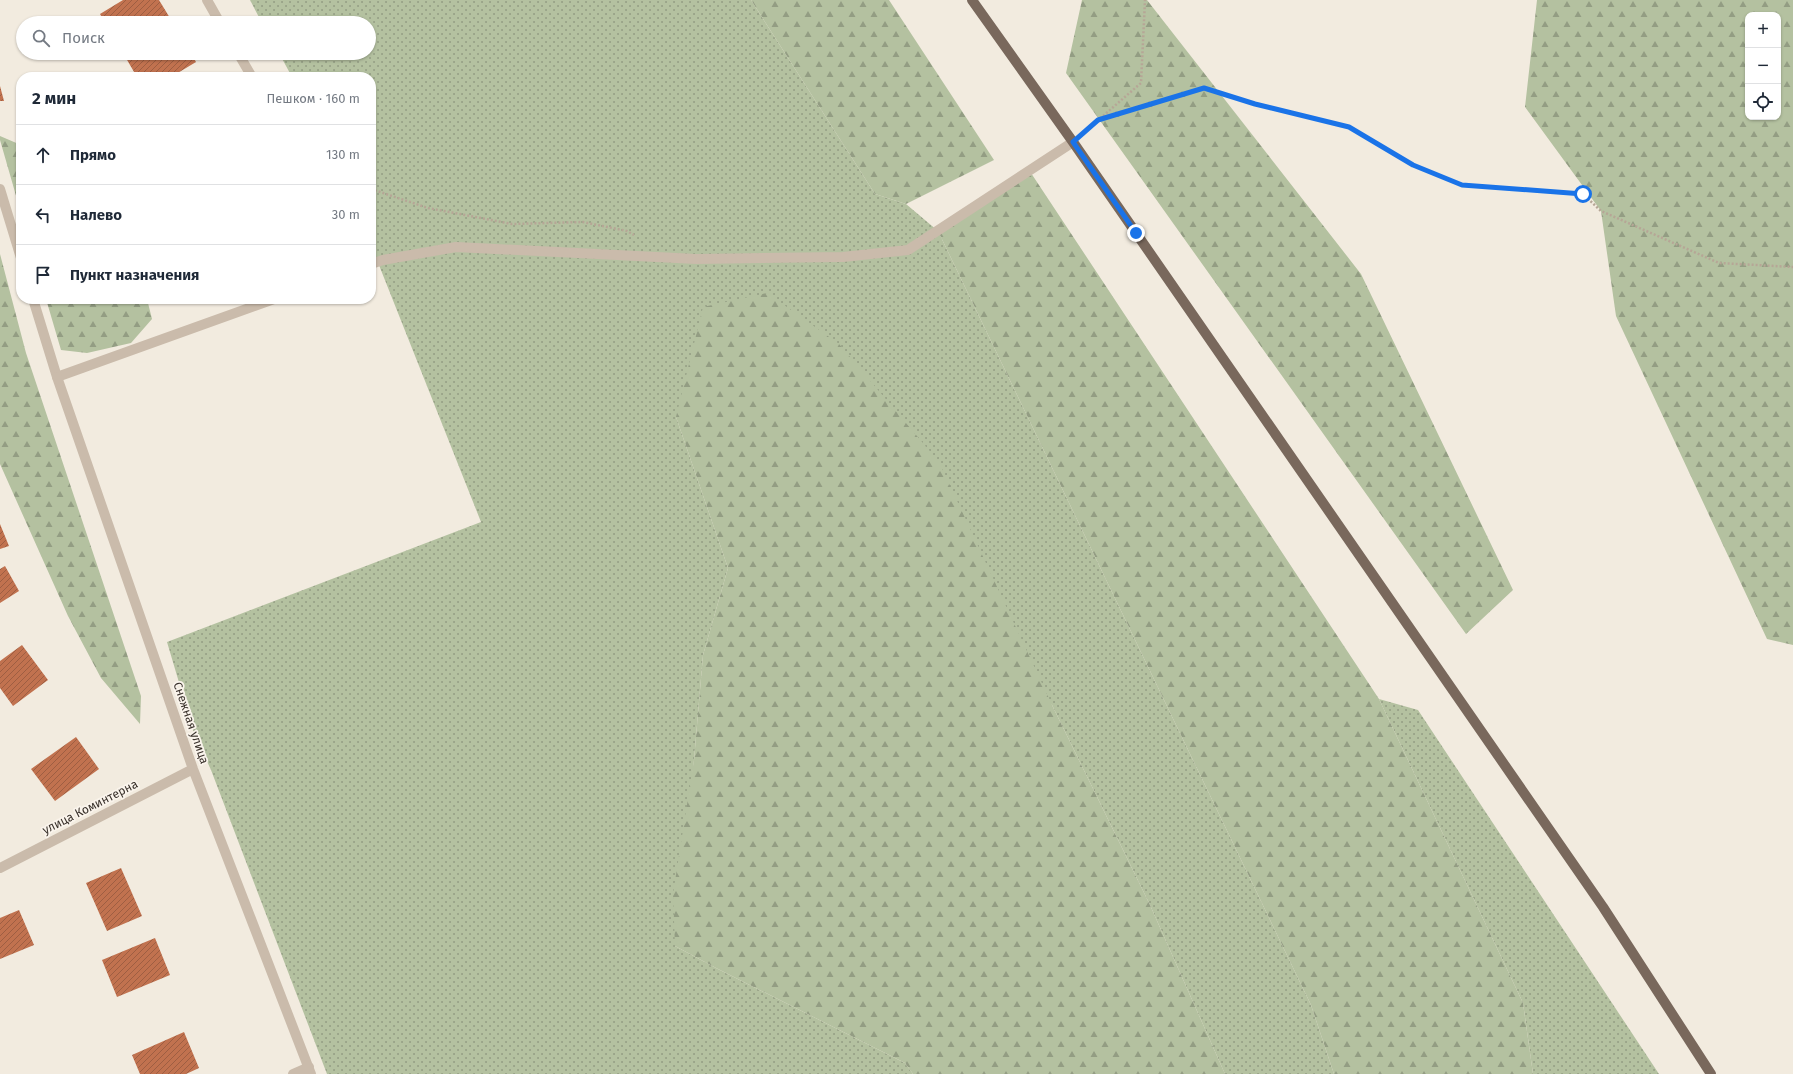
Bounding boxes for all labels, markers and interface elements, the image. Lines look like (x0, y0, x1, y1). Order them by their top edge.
map controls (1745, 12, 1781, 120)
button: + (1745, 12, 1781, 48)
search box (16, 16, 376, 60)
icon: search (30, 27, 52, 49)
text: Поиск (62, 29, 105, 47)
button: − (1745, 48, 1781, 84)
button: locate (1745, 84, 1781, 120)
text: 2 мин (32, 88, 76, 109)
text: Пешком · 160 m (266, 91, 360, 106)
icon: ahead (32, 144, 54, 166)
text: Прямо (70, 146, 116, 164)
text: 130 m (326, 147, 360, 162)
route start (1574, 185, 1592, 203)
icon: left (32, 204, 54, 226)
text: Налево (70, 206, 122, 224)
text: 30 m (332, 207, 360, 222)
route end (1127, 224, 1145, 242)
icon: arrive (32, 264, 54, 286)
text: Пункт назначения (70, 266, 199, 284)
street label: Снежная улица (170, 680, 212, 766)
street label: улица Коминтерна (40, 777, 140, 837)

